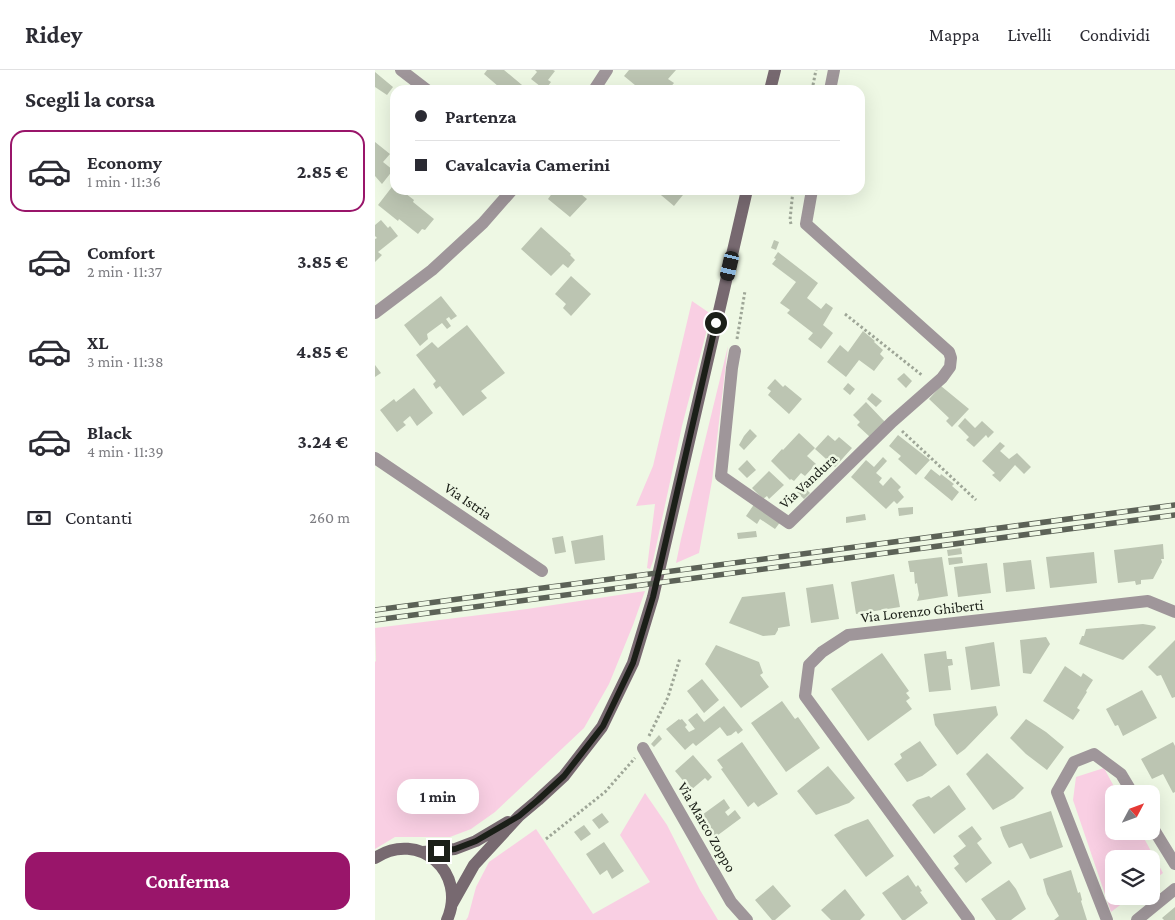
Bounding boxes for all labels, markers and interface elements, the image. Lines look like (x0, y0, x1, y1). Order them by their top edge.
text: Ridey (25, 21, 82, 48)
text: Mappa (929, 25, 980, 45)
text: Livelli (1008, 25, 1051, 45)
text: Condividi (1079, 25, 1150, 45)
text: Scegli la corsa (25, 87, 155, 112)
text: Partenza (445, 106, 516, 127)
icon: car (27, 149, 72, 194)
text: Economy (87, 152, 162, 173)
text: Cavalcavia Camerini (445, 154, 610, 175)
text: 2.85 € (297, 161, 348, 182)
text: 1 min · 11:36 (87, 173, 161, 190)
icon: car (27, 239, 72, 284)
text: Comfort (87, 242, 155, 263)
car (719, 250, 740, 282)
text: 3.85 € (297, 251, 348, 272)
text: 2 min · 11:37 (87, 263, 162, 280)
route start (705, 312, 727, 334)
icon: car (27, 329, 72, 374)
text: XL (87, 332, 109, 353)
text: 4.85 € (296, 341, 348, 362)
text: 3 min · 11:38 (87, 353, 164, 370)
icon: car (27, 419, 72, 464)
text: Black (87, 422, 132, 443)
text: 3.24 € (297, 431, 348, 452)
text: 4 min · 11:39 (87, 443, 164, 460)
street label: Via Vandura (776, 450, 840, 512)
street label: Via Istria (441, 479, 495, 523)
icon: cash (25, 504, 53, 532)
text: Contanti (65, 507, 132, 528)
text: 260 m (309, 509, 350, 526)
street label: Via Lorenzo Ghiberti (860, 597, 984, 625)
callout: 1 min (398, 778, 480, 814)
street label: Via Marco Zoppo (674, 779, 739, 875)
north arrow (1105, 785, 1160, 840)
map controls (1105, 785, 1160, 905)
text: 1 min (420, 788, 456, 805)
route end (428, 840, 450, 862)
button: layers (1105, 850, 1160, 905)
button: Conferma (25, 852, 350, 910)

